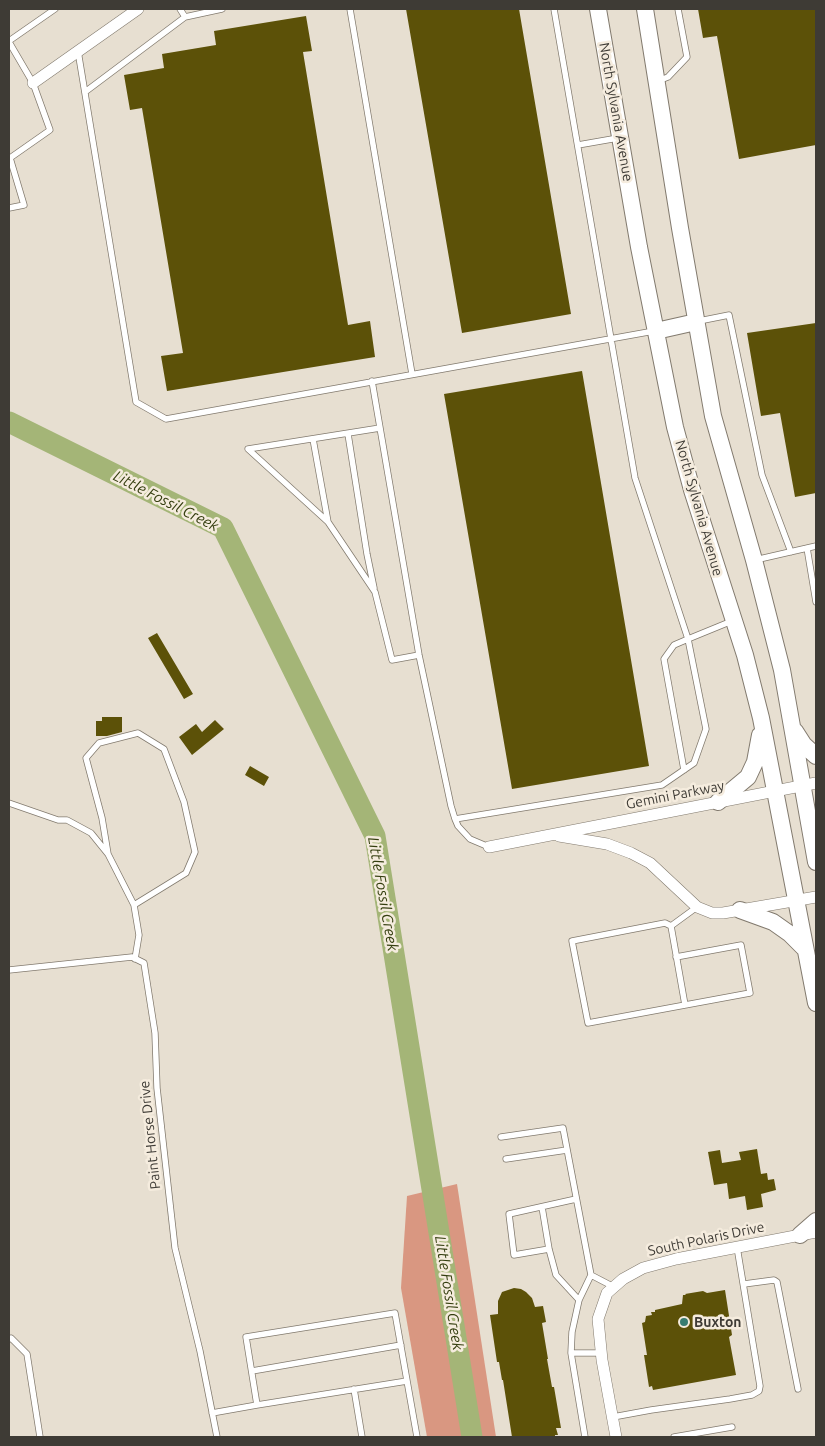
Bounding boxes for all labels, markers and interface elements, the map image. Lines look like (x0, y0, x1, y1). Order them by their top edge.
street label: North Sylvania Avenue (596, 41, 636, 183)
street label: North Sylvania Avenue (672, 438, 726, 578)
water label: Little Fossil Creek (110, 467, 222, 535)
street label: Gemini Parkway (624, 777, 726, 813)
water label: Little Fossil Creek (364, 835, 402, 953)
street label: Paint Horse Drive (136, 1080, 164, 1190)
street label: South Polaris Drive (646, 1218, 766, 1260)
water label: Little Fossil Creek (431, 1234, 467, 1352)
place label: Buxton (694, 1314, 741, 1330)
marker: Buxton (678, 1316, 690, 1328)

